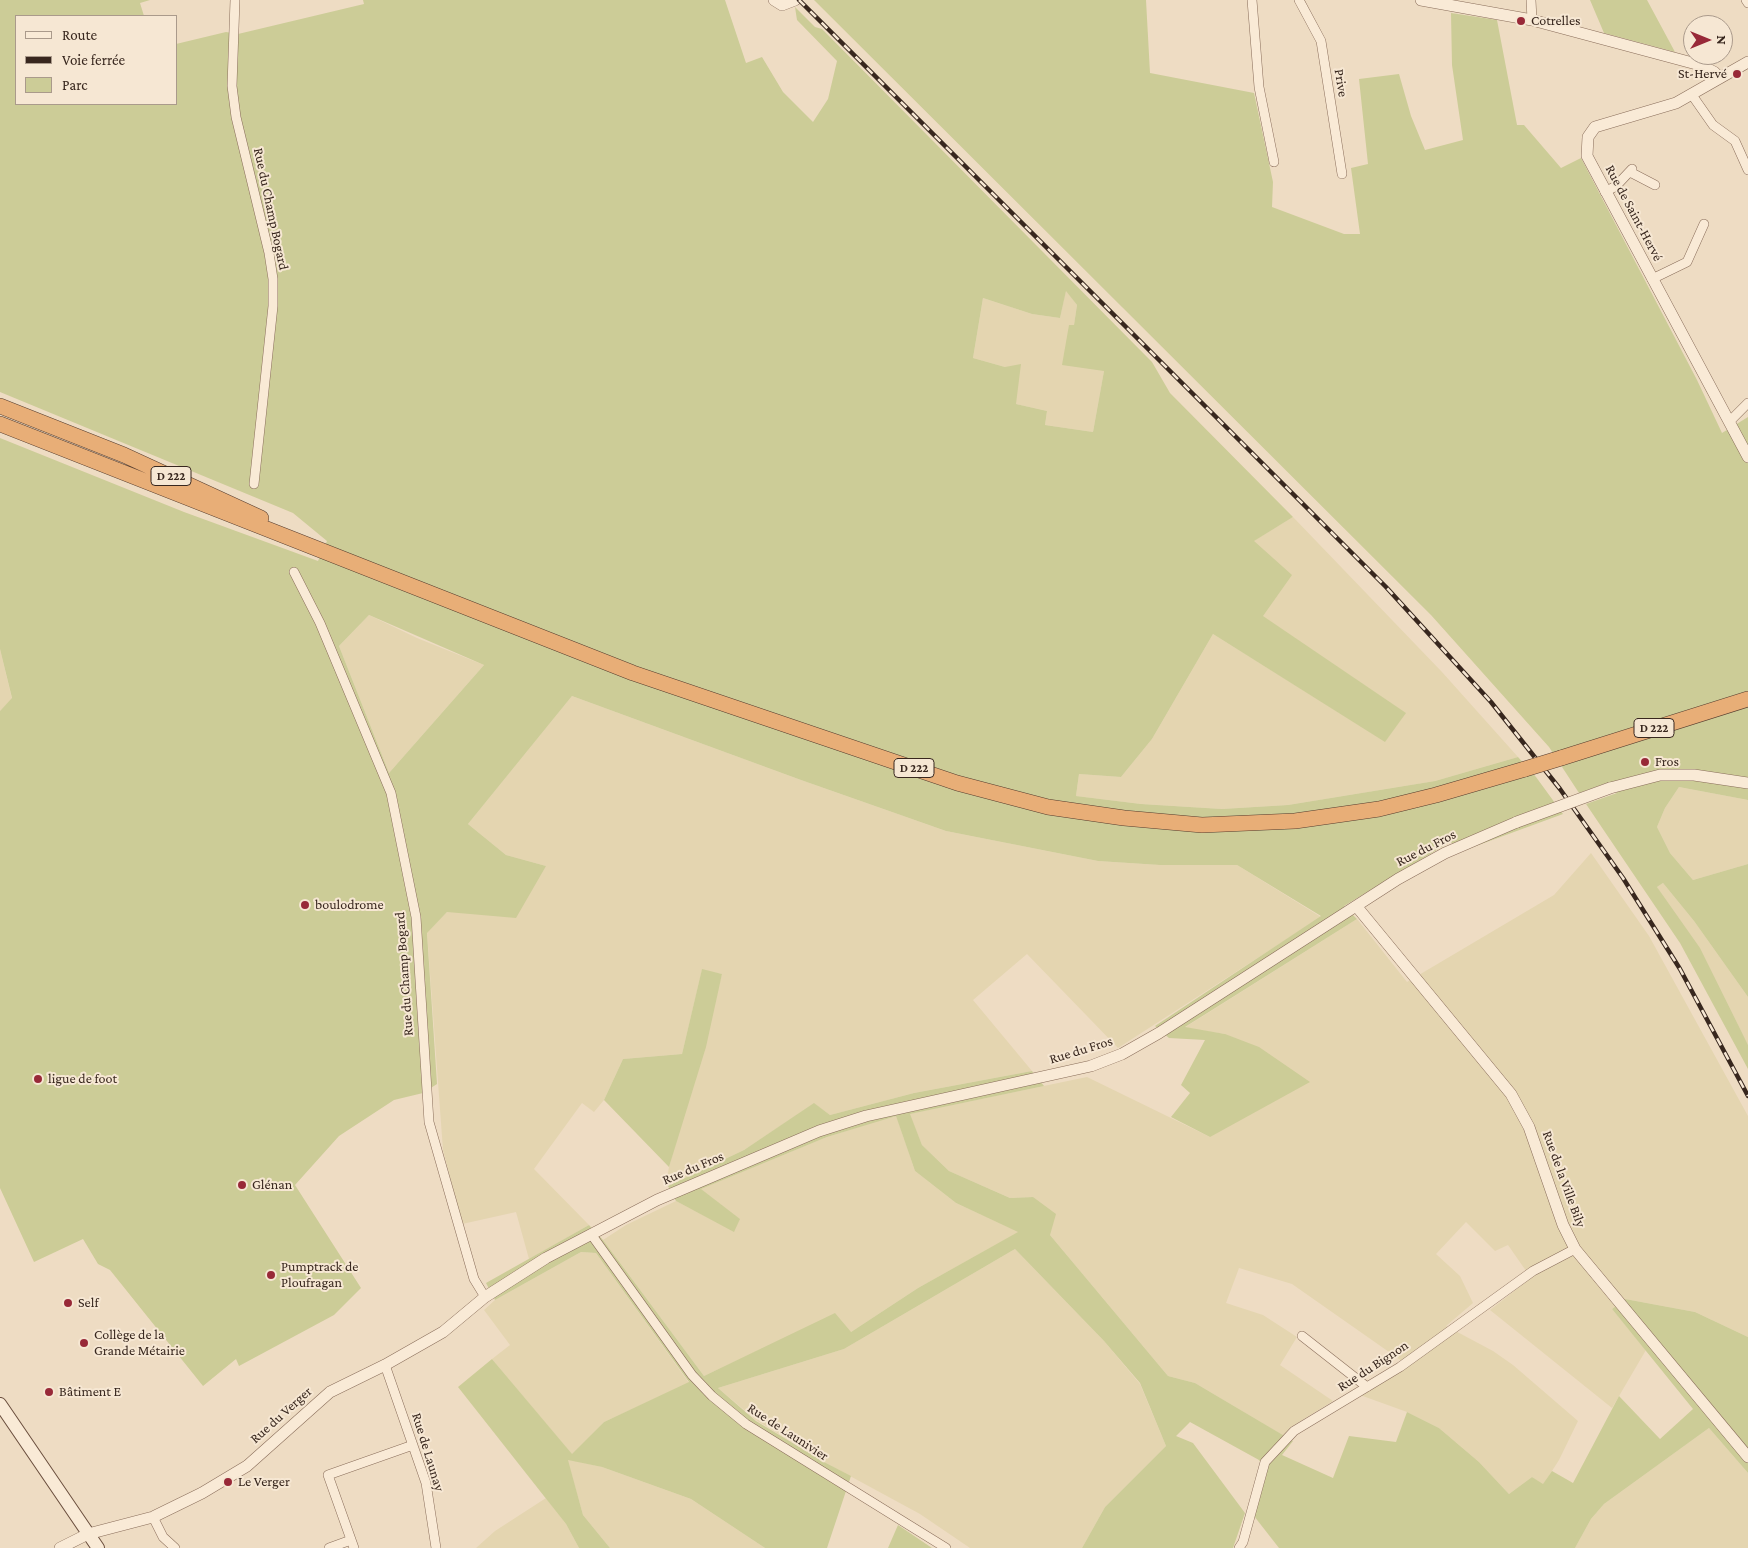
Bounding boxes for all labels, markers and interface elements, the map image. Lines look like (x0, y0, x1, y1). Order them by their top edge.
place label: Cotrelles (1531, 13, 1581, 29)
legend (15, 15, 178, 105)
marker: Cotrelles (1515, 15, 1527, 27)
north arrow (1683, 15, 1733, 65)
text: Route (62, 27, 97, 43)
text: N (1714, 35, 1730, 45)
text: Voie ferrée (62, 52, 125, 68)
place label: St-Hervé (1678, 66, 1727, 82)
street label: Prive (1331, 68, 1351, 98)
marker: St-Hervé (1731, 68, 1743, 80)
text: Parc (62, 77, 88, 93)
street label: Rue du Champ Bogard (250, 146, 292, 272)
street label: Rue de Saint-Hervé (1602, 162, 1666, 264)
road number: D 222 (151, 466, 191, 486)
road number: D 222 (1634, 718, 1674, 738)
place label: Fros (1655, 754, 1679, 770)
marker: Fros (1639, 756, 1651, 768)
road number: D 222 (894, 758, 934, 778)
street label: Rue du Fros (1393, 826, 1459, 870)
place label: boulodrome (315, 897, 384, 913)
marker: boulodrome (299, 899, 311, 911)
street label: Rue du Champ Bogard (391, 911, 417, 1037)
street label: Rue du Fros (1047, 1032, 1115, 1068)
place label: ligue de foot (48, 1071, 117, 1087)
marker: ligue de foot (32, 1073, 44, 1085)
street label: Rue de la Ville Bily (1539, 1128, 1589, 1230)
street label: Rue du Fros (660, 1148, 726, 1188)
place label: Glénan (252, 1177, 292, 1193)
marker: Glénan (236, 1179, 248, 1191)
place label: Pumptrack de Ploufragan (281, 1259, 358, 1292)
marker: Pumptrack de Ploufragan (265, 1269, 277, 1281)
place label: Self (78, 1295, 99, 1311)
marker: Self (62, 1297, 74, 1309)
place label: Collège de la Grande Métairie (94, 1327, 185, 1360)
marker: Collège de la Grande Métairie (78, 1337, 90, 1349)
street label: Rue du Bignon (1334, 1337, 1412, 1395)
street label: Rue du Verger (247, 1383, 315, 1447)
place label: Bâtiment E (59, 1384, 121, 1400)
marker: Bâtiment E (43, 1386, 55, 1398)
street label: Rue de Launivier (744, 1400, 832, 1464)
street label: Rue de Launay (408, 1411, 448, 1493)
place label: Le Verger (238, 1474, 290, 1490)
marker: Le Verger (222, 1476, 234, 1488)

